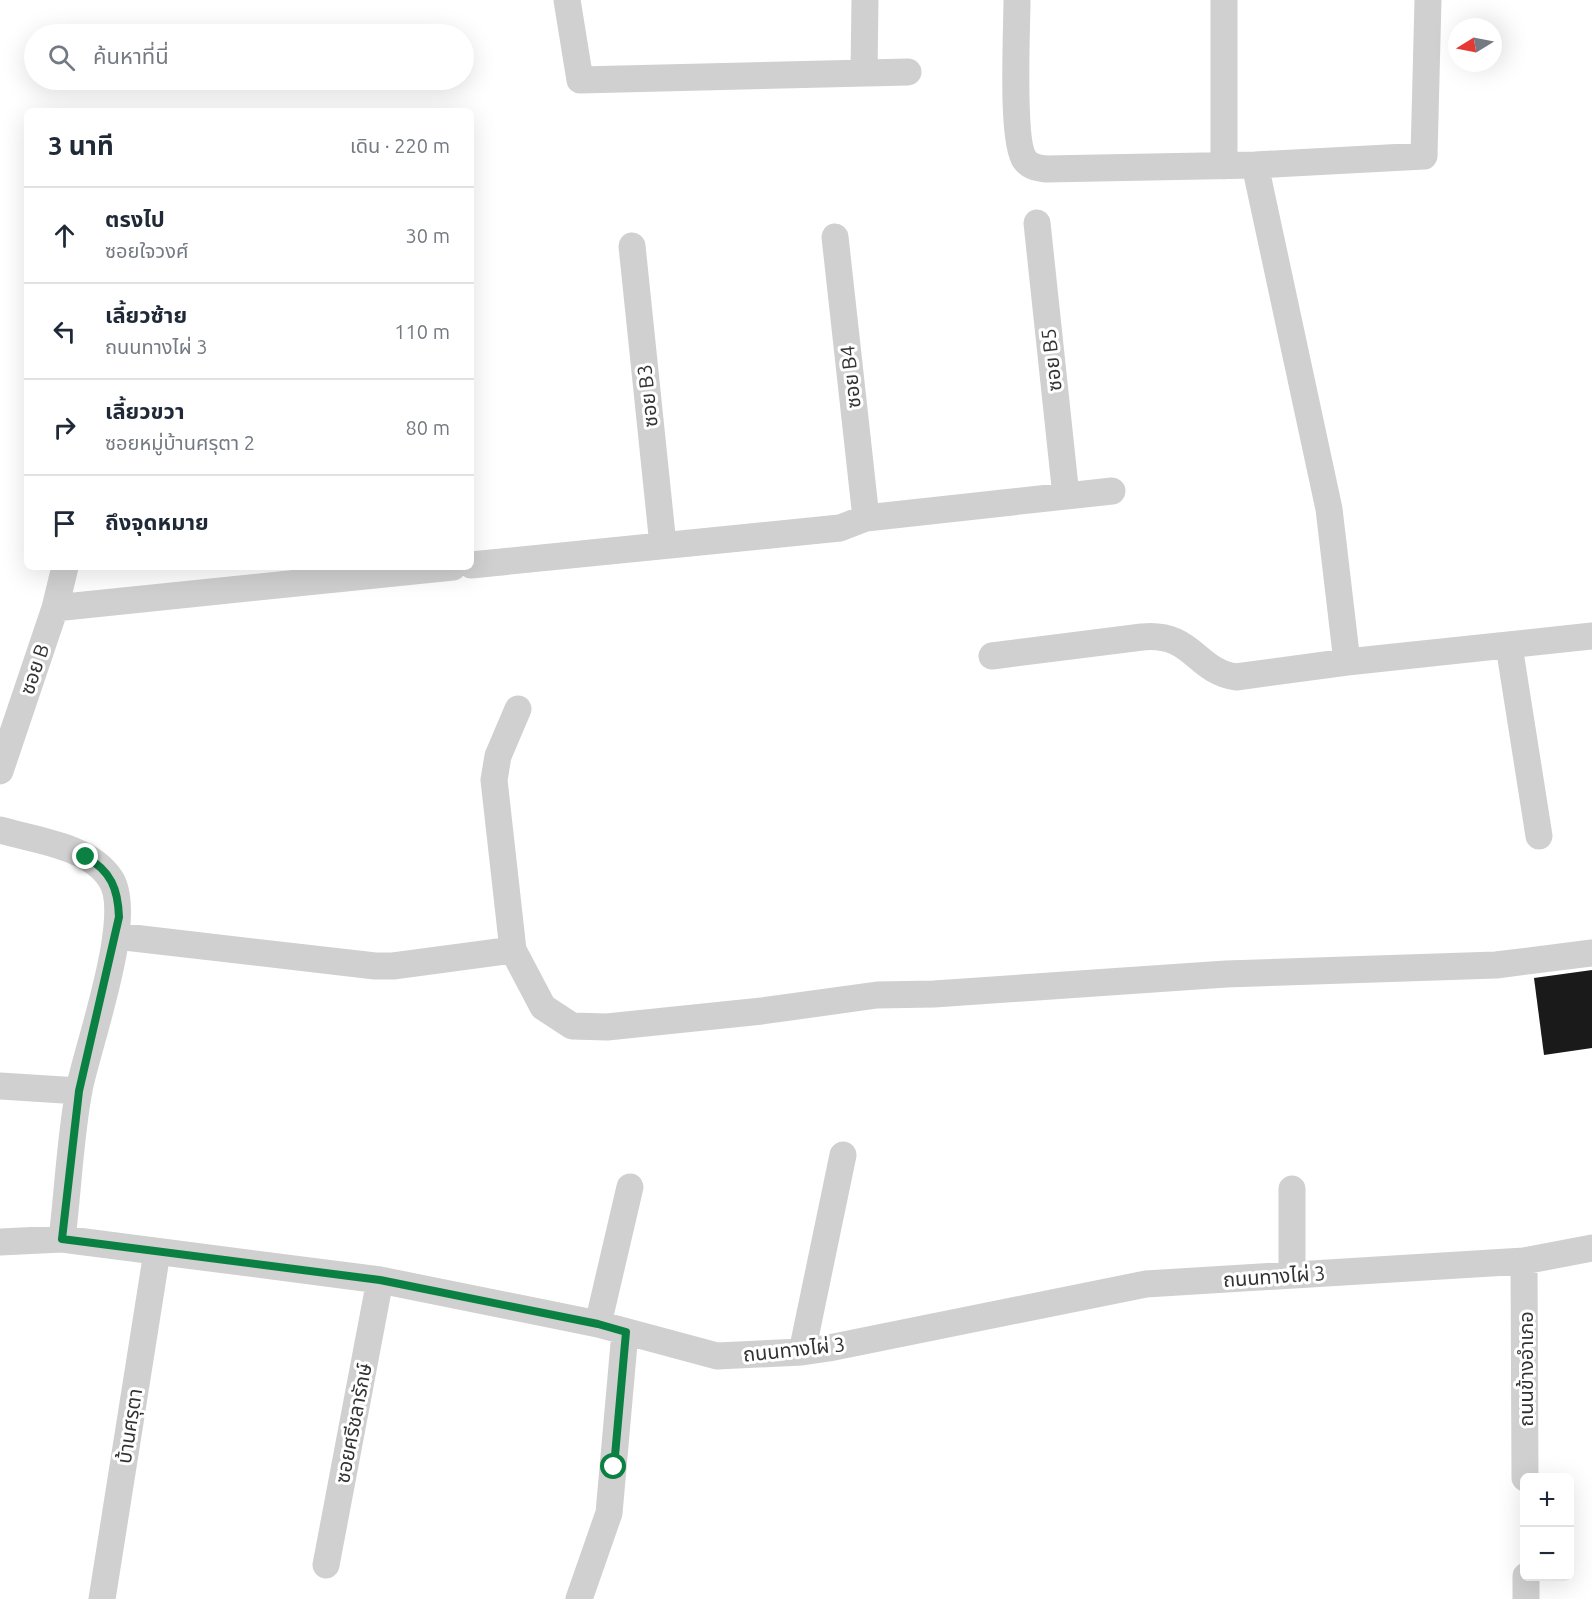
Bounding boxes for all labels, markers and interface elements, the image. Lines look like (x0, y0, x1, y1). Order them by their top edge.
north arrow (1448, 18, 1502, 72)
search box (24, 24, 474, 90)
icon: search (45, 41, 78, 74)
text: ค้นหาที่นี่ (93, 43, 169, 68)
text: 3 นาที (48, 131, 114, 160)
text: เดิน · 220 m (350, 134, 450, 157)
text: ตรงไป (105, 206, 165, 231)
icon: ahead (48, 219, 81, 252)
text: 30 m (406, 224, 450, 247)
text: ซอยใจวงศ์ (105, 239, 188, 262)
text: เลี้ยวซ้าย (105, 302, 187, 327)
icon: left (48, 315, 81, 348)
text: 110 m (394, 320, 450, 343)
street label: ซอย B5 (1036, 327, 1066, 393)
text: ถนนทางไผ่ 3 (105, 335, 208, 358)
street label: ซอย B4 (835, 344, 865, 410)
street label: ซอย B3 (632, 363, 662, 429)
text: เลี้ยวขวา (105, 398, 185, 423)
icon: right (48, 411, 81, 444)
text: 80 m (406, 416, 450, 439)
text: ซอยหมู่บ้านศรุตา 2 (105, 431, 255, 454)
icon: arrive (48, 507, 81, 540)
text: ถึงจุดหมาย (105, 509, 209, 534)
street label: ซอย B (15, 641, 53, 697)
route end (72, 843, 98, 869)
street label: ถนนทางไผ่ 3 (1222, 1261, 1326, 1291)
street label: ถนนข้างอำเภอ (1514, 1311, 1537, 1427)
street label: ถนนทางไผ่ 3 (742, 1332, 846, 1366)
street label: ซอยศรีชลารักษ์ (330, 1361, 376, 1485)
street label: บ้านศรุตา (112, 1387, 147, 1465)
route start (600, 1453, 626, 1479)
map controls (1520, 1473, 1574, 1581)
button: + (1520, 1473, 1574, 1527)
button: − (1520, 1527, 1574, 1581)

